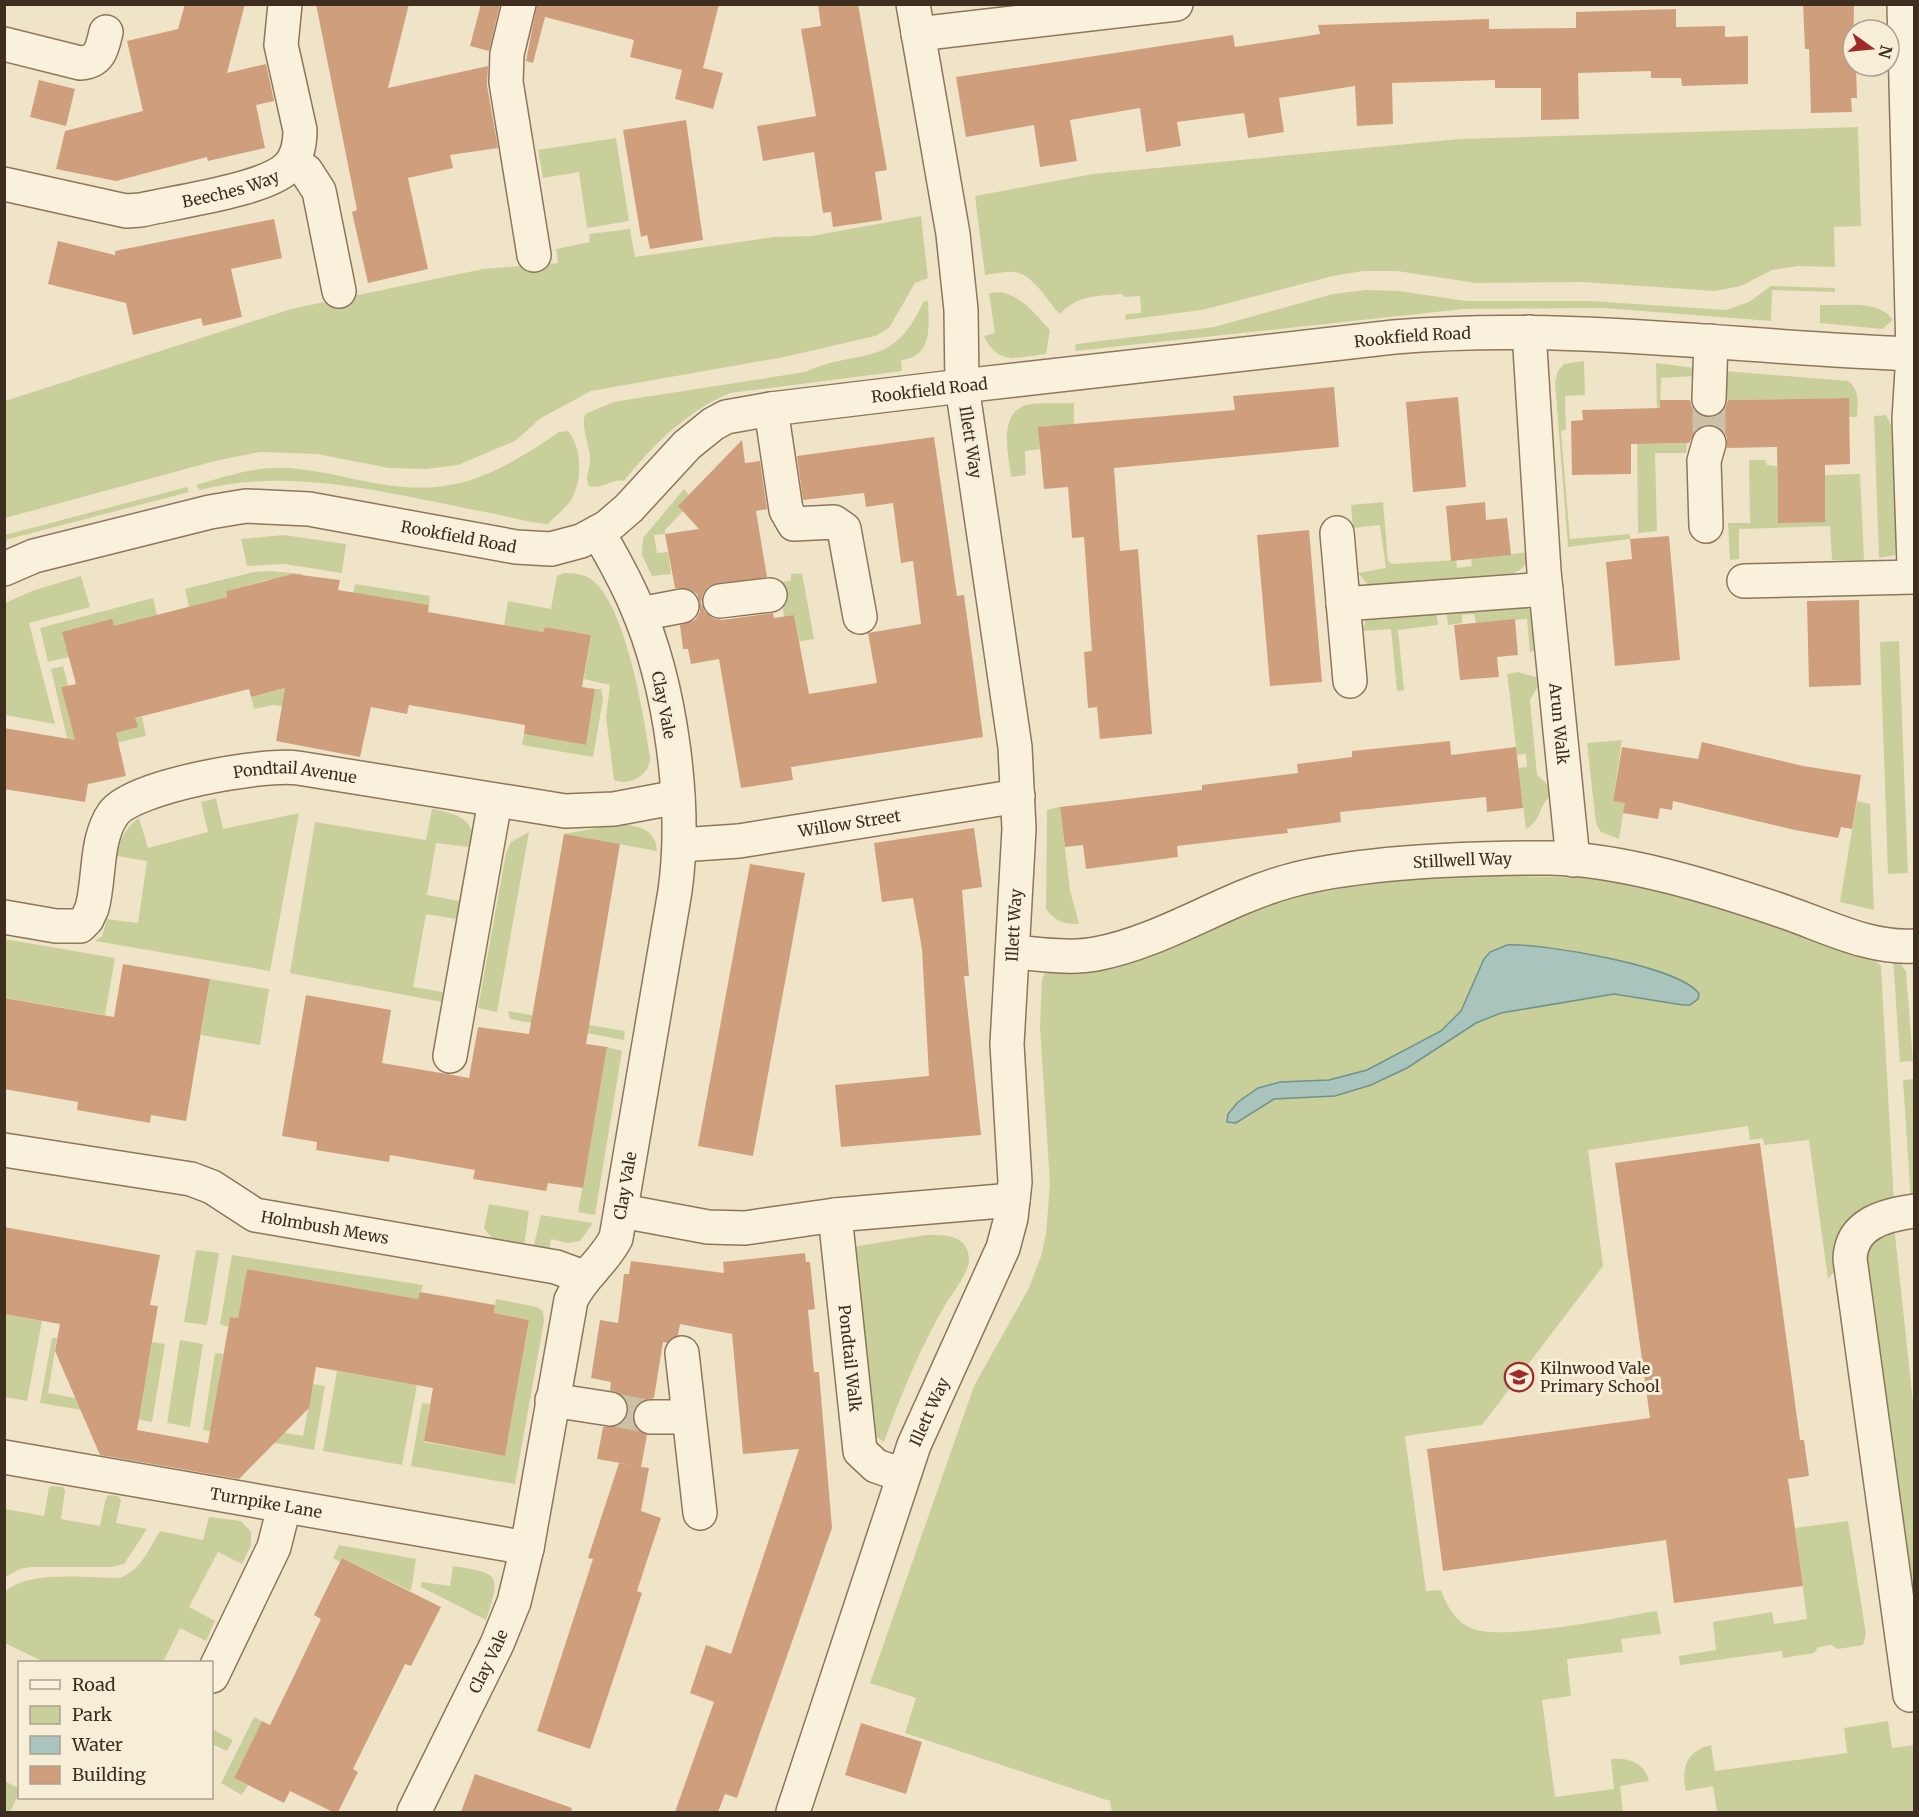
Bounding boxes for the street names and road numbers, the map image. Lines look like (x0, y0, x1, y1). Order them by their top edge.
street label: Beeches Way (180, 165, 283, 212)
street label: Rookfield Road (1353, 323, 1472, 351)
street label: Rookfield Road (870, 373, 989, 407)
street label: Illett Way (955, 404, 987, 481)
street label: Rookfield Road (399, 516, 519, 557)
street label: Clay Vale (648, 669, 680, 741)
street label: Arun Walk (1545, 681, 1573, 766)
street label: Pondtail Avenue (232, 757, 358, 787)
street label: Willow Street (796, 805, 903, 841)
street label: Stillwell Way (1412, 848, 1513, 872)
street label: Illett Way (1002, 887, 1026, 963)
street label: Clay Vale (609, 1150, 641, 1221)
street label: Holmbush Mews (259, 1206, 391, 1248)
street label: Pondtail Walk (835, 1304, 866, 1414)
street label: Illett Way (905, 1373, 954, 1449)
street label: Turnpike Lane (208, 1483, 324, 1522)
street label: Clay Vale (464, 1626, 512, 1697)

